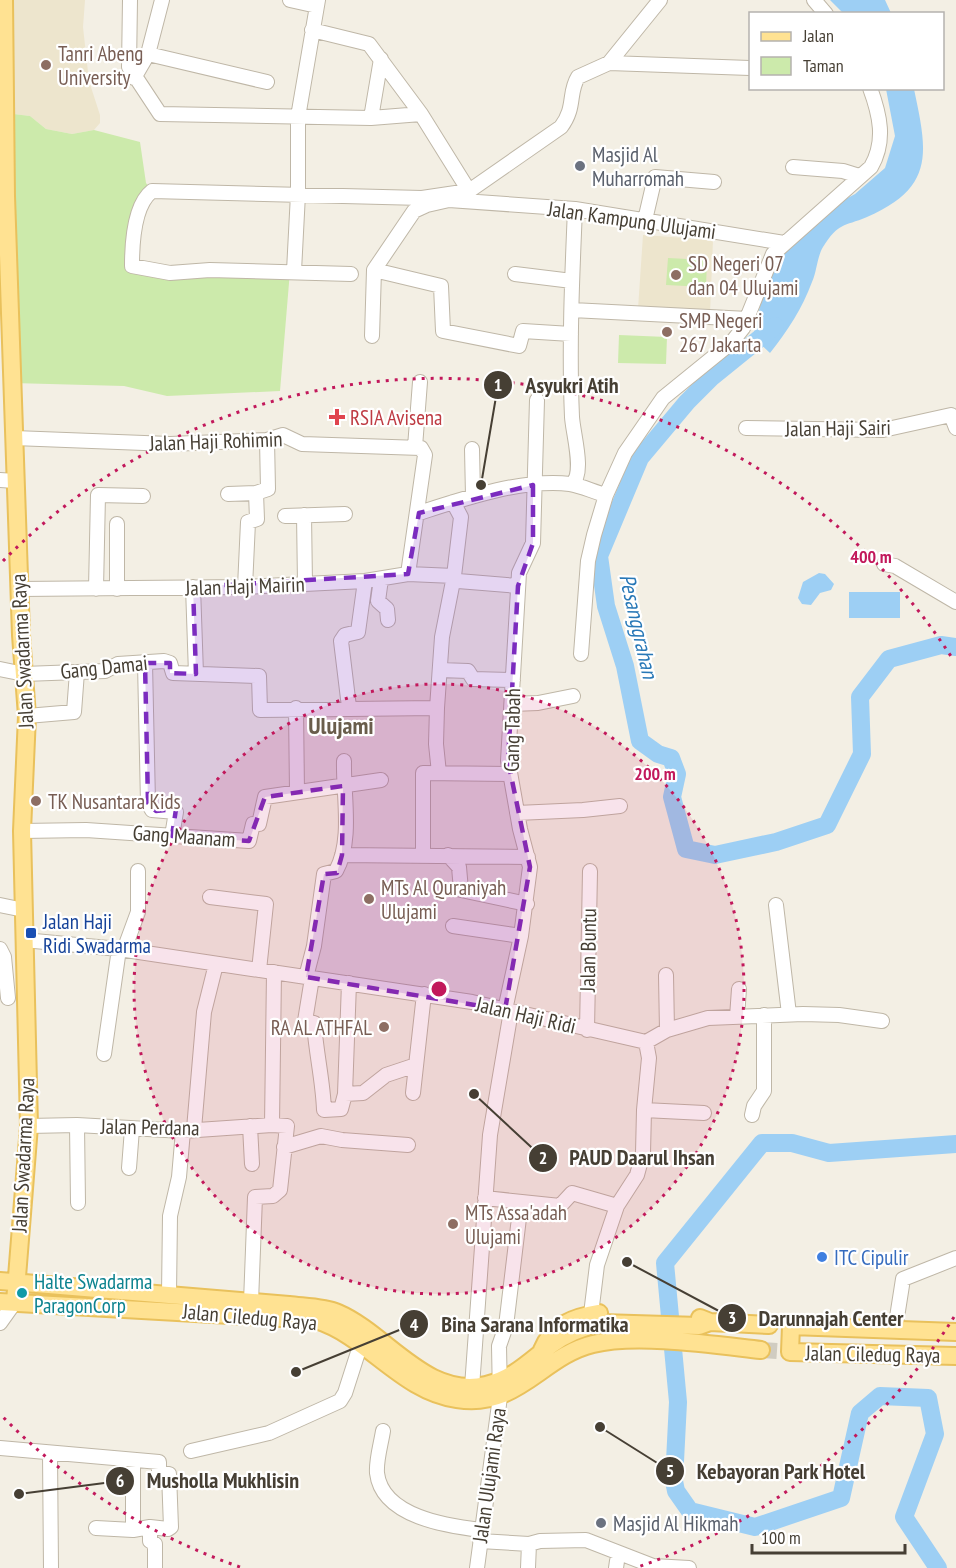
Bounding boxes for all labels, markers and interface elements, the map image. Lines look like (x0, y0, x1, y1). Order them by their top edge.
legend (749, 12, 944, 90)
text: Jalan (802, 24, 834, 47)
place label: Tanri Abeng University (58, 40, 143, 91)
text: Taman (803, 54, 844, 77)
marker: Tanri Abeng University (39, 58, 53, 72)
place label: Masjid Al Muharromah (592, 141, 684, 192)
marker: Masjid Al Muharromah (573, 159, 587, 173)
street label: Jalan Kampung Ulujami (545, 195, 718, 245)
place label: SD Negeri 07 dan 04 Ulujami (688, 250, 799, 301)
marker: SD Negeri 07 dan 04 Ulujami (669, 268, 683, 282)
place label: SMP Negeri 267 Jakarta (679, 307, 762, 358)
marker: SMP Negeri 267 Jakarta (660, 325, 674, 339)
callout: Asyukri Atih (483, 365, 631, 405)
text: Asyukri Atih (524, 371, 619, 399)
text: 1 (494, 373, 502, 396)
place label: RSIA Avisena (350, 404, 442, 431)
marker: RSIA Avisena (328, 408, 346, 426)
street label: Jalan Haji Sairi (784, 414, 891, 442)
street label: Jalan Haji Rohimin (148, 425, 283, 457)
text: 400 m (850, 545, 892, 568)
street label: Jalan Haji Mairin (184, 570, 305, 602)
water label: Pesanggrahan (613, 571, 665, 682)
street label: Jalan Swadarma Raya (4, 573, 40, 730)
street label: Gang Damai (59, 649, 149, 685)
street label: Gang Tabah (498, 688, 526, 772)
district label: Ulujami (308, 710, 374, 741)
text: 200 m (634, 762, 676, 785)
place label: TK Nusantara Kids (48, 788, 181, 815)
marker: TK Nusantara Kids (29, 794, 43, 808)
street label: Gang Maanam (132, 819, 236, 853)
place label: MTs Al Quraniyah Ulujami (381, 874, 506, 925)
marker: MTs Al Quraniyah Ulujami (362, 892, 376, 906)
place label: Jalan Haji Ridi Swadarma (42, 908, 151, 959)
street label: Jalan Buntu (574, 908, 602, 993)
marker: Jalan Haji Ridi Swadarma (24, 926, 38, 940)
centre of rings (429, 979, 449, 999)
street label: Jalan Haji Ridi (472, 990, 579, 1040)
place label: RA AL ATHFAL (271, 1014, 372, 1041)
marker: RA AL ATHFAL (377, 1020, 391, 1034)
street label: Jalan Swadarma Raya (5, 1077, 41, 1234)
street label: Jalan Perdana (99, 1113, 200, 1141)
callout: PAUD Daarul Ihsan (528, 1138, 727, 1178)
text: PAUD Daarul Ihsan (569, 1143, 715, 1171)
text: 2 (539, 1146, 547, 1169)
place label: MTs Assa'adah Ulujami (465, 1199, 567, 1250)
marker: MTs Assa'adah Ulujami (446, 1217, 460, 1231)
place label: ITC Cipulir (834, 1244, 909, 1271)
marker: ITC Cipulir (815, 1250, 829, 1264)
place label: Halte Swadarma ParagonCorp (34, 1268, 152, 1319)
marker: Halte Swadarma ParagonCorp (15, 1286, 29, 1300)
street label: Jalan Ciledug Raya (181, 1298, 318, 1336)
callout: Darunnajah Center (717, 1298, 916, 1338)
callout: Bina Sarana Informatika (399, 1304, 641, 1344)
text: Darunnajah Center (758, 1304, 904, 1332)
text: 3 (728, 1306, 736, 1329)
text: Bina Sarana Informatika (441, 1310, 629, 1338)
text: 4 (410, 1313, 419, 1336)
street label: Jalan Ciledug Raya (804, 1339, 941, 1369)
street label: Jalan Ulujami Raya (466, 1406, 512, 1545)
callout: Kebayoran Park Hotel (655, 1451, 878, 1491)
text: Kebayoran Park Hotel (697, 1457, 866, 1485)
text: 5 (666, 1459, 674, 1482)
callout: Musholla Mukhlisin (105, 1461, 311, 1501)
text: Musholla Mukhlisin (147, 1466, 299, 1494)
text: 6 (116, 1469, 124, 1492)
place label: Masjid Al Hikmah (613, 1510, 738, 1537)
marker: Masjid Al Hikmah (594, 1516, 608, 1530)
scale bar (752, 1517, 905, 1555)
text: 100 m (761, 1526, 801, 1549)

